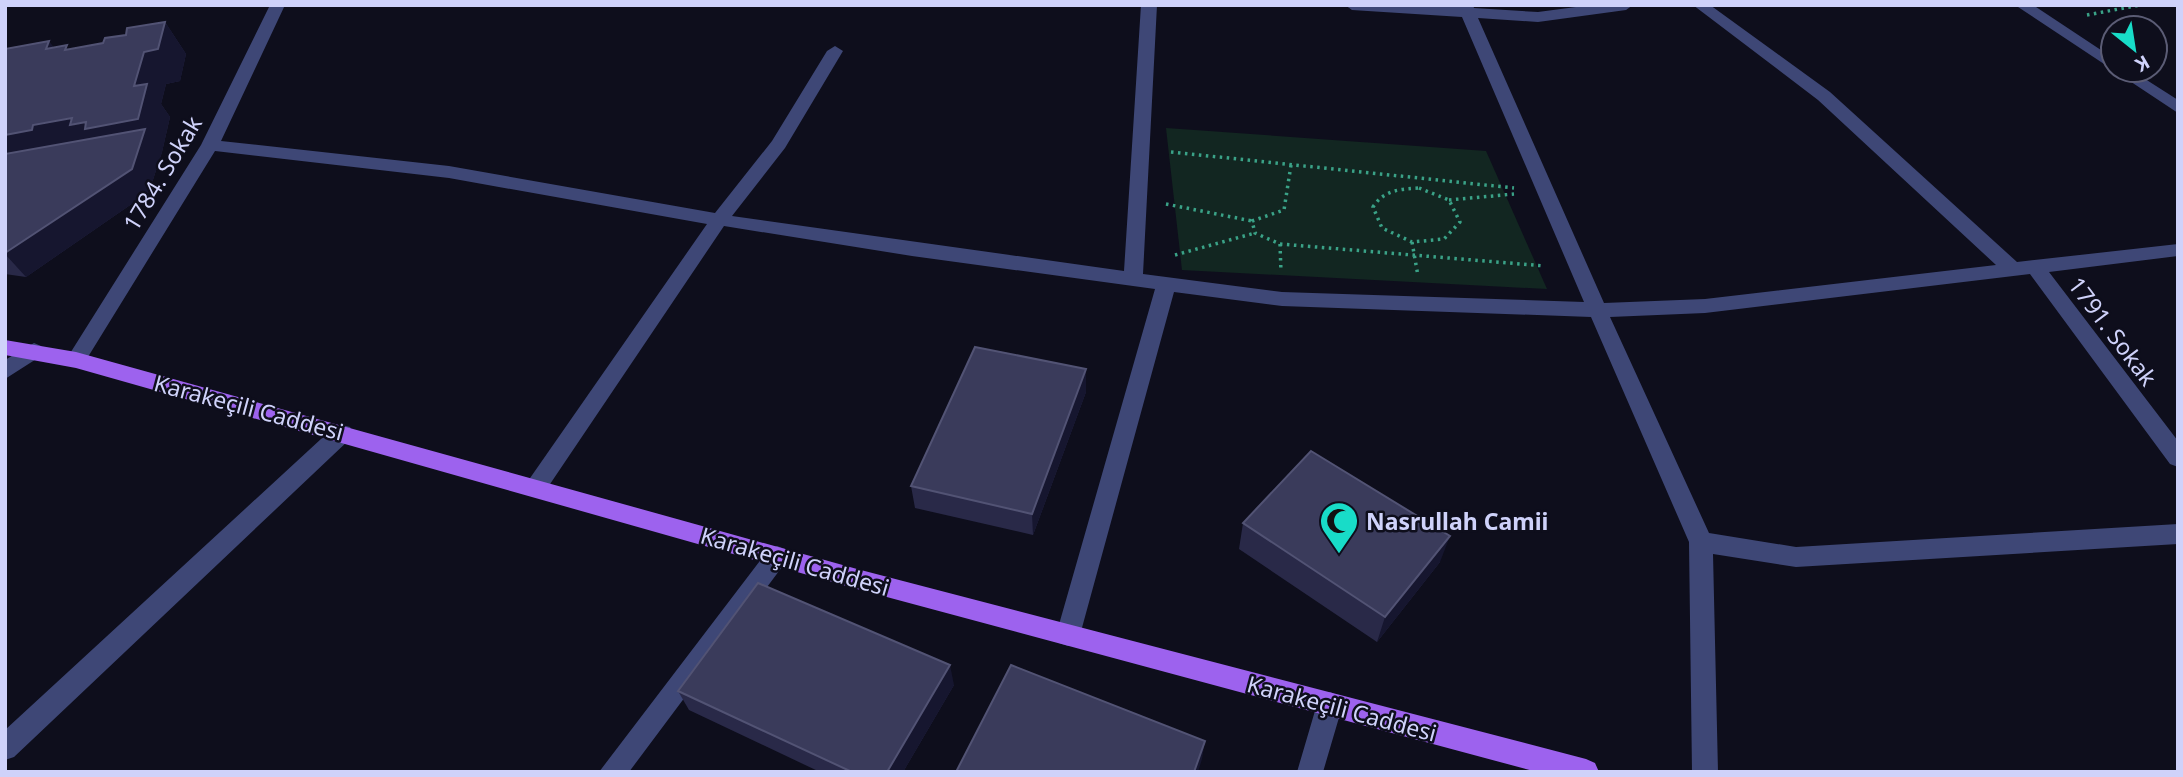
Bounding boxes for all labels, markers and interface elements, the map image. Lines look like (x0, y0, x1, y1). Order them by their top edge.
north arrow (2099, 14, 2169, 84)
text: K (2130, 49, 2154, 78)
street label: 1784. Sokak (115, 109, 209, 236)
street label: 1791. Sokak (2061, 270, 2165, 393)
street label: Karakeçili Caddesi (151, 366, 347, 448)
mosque icon: Nasrullah Camii (1318, 500, 1360, 555)
place label: Nasrullah Camii (1366, 505, 1548, 537)
street label: Karakeçili Caddesi (697, 519, 893, 603)
street label: Karakeçili Caddesi (1244, 667, 1440, 749)

